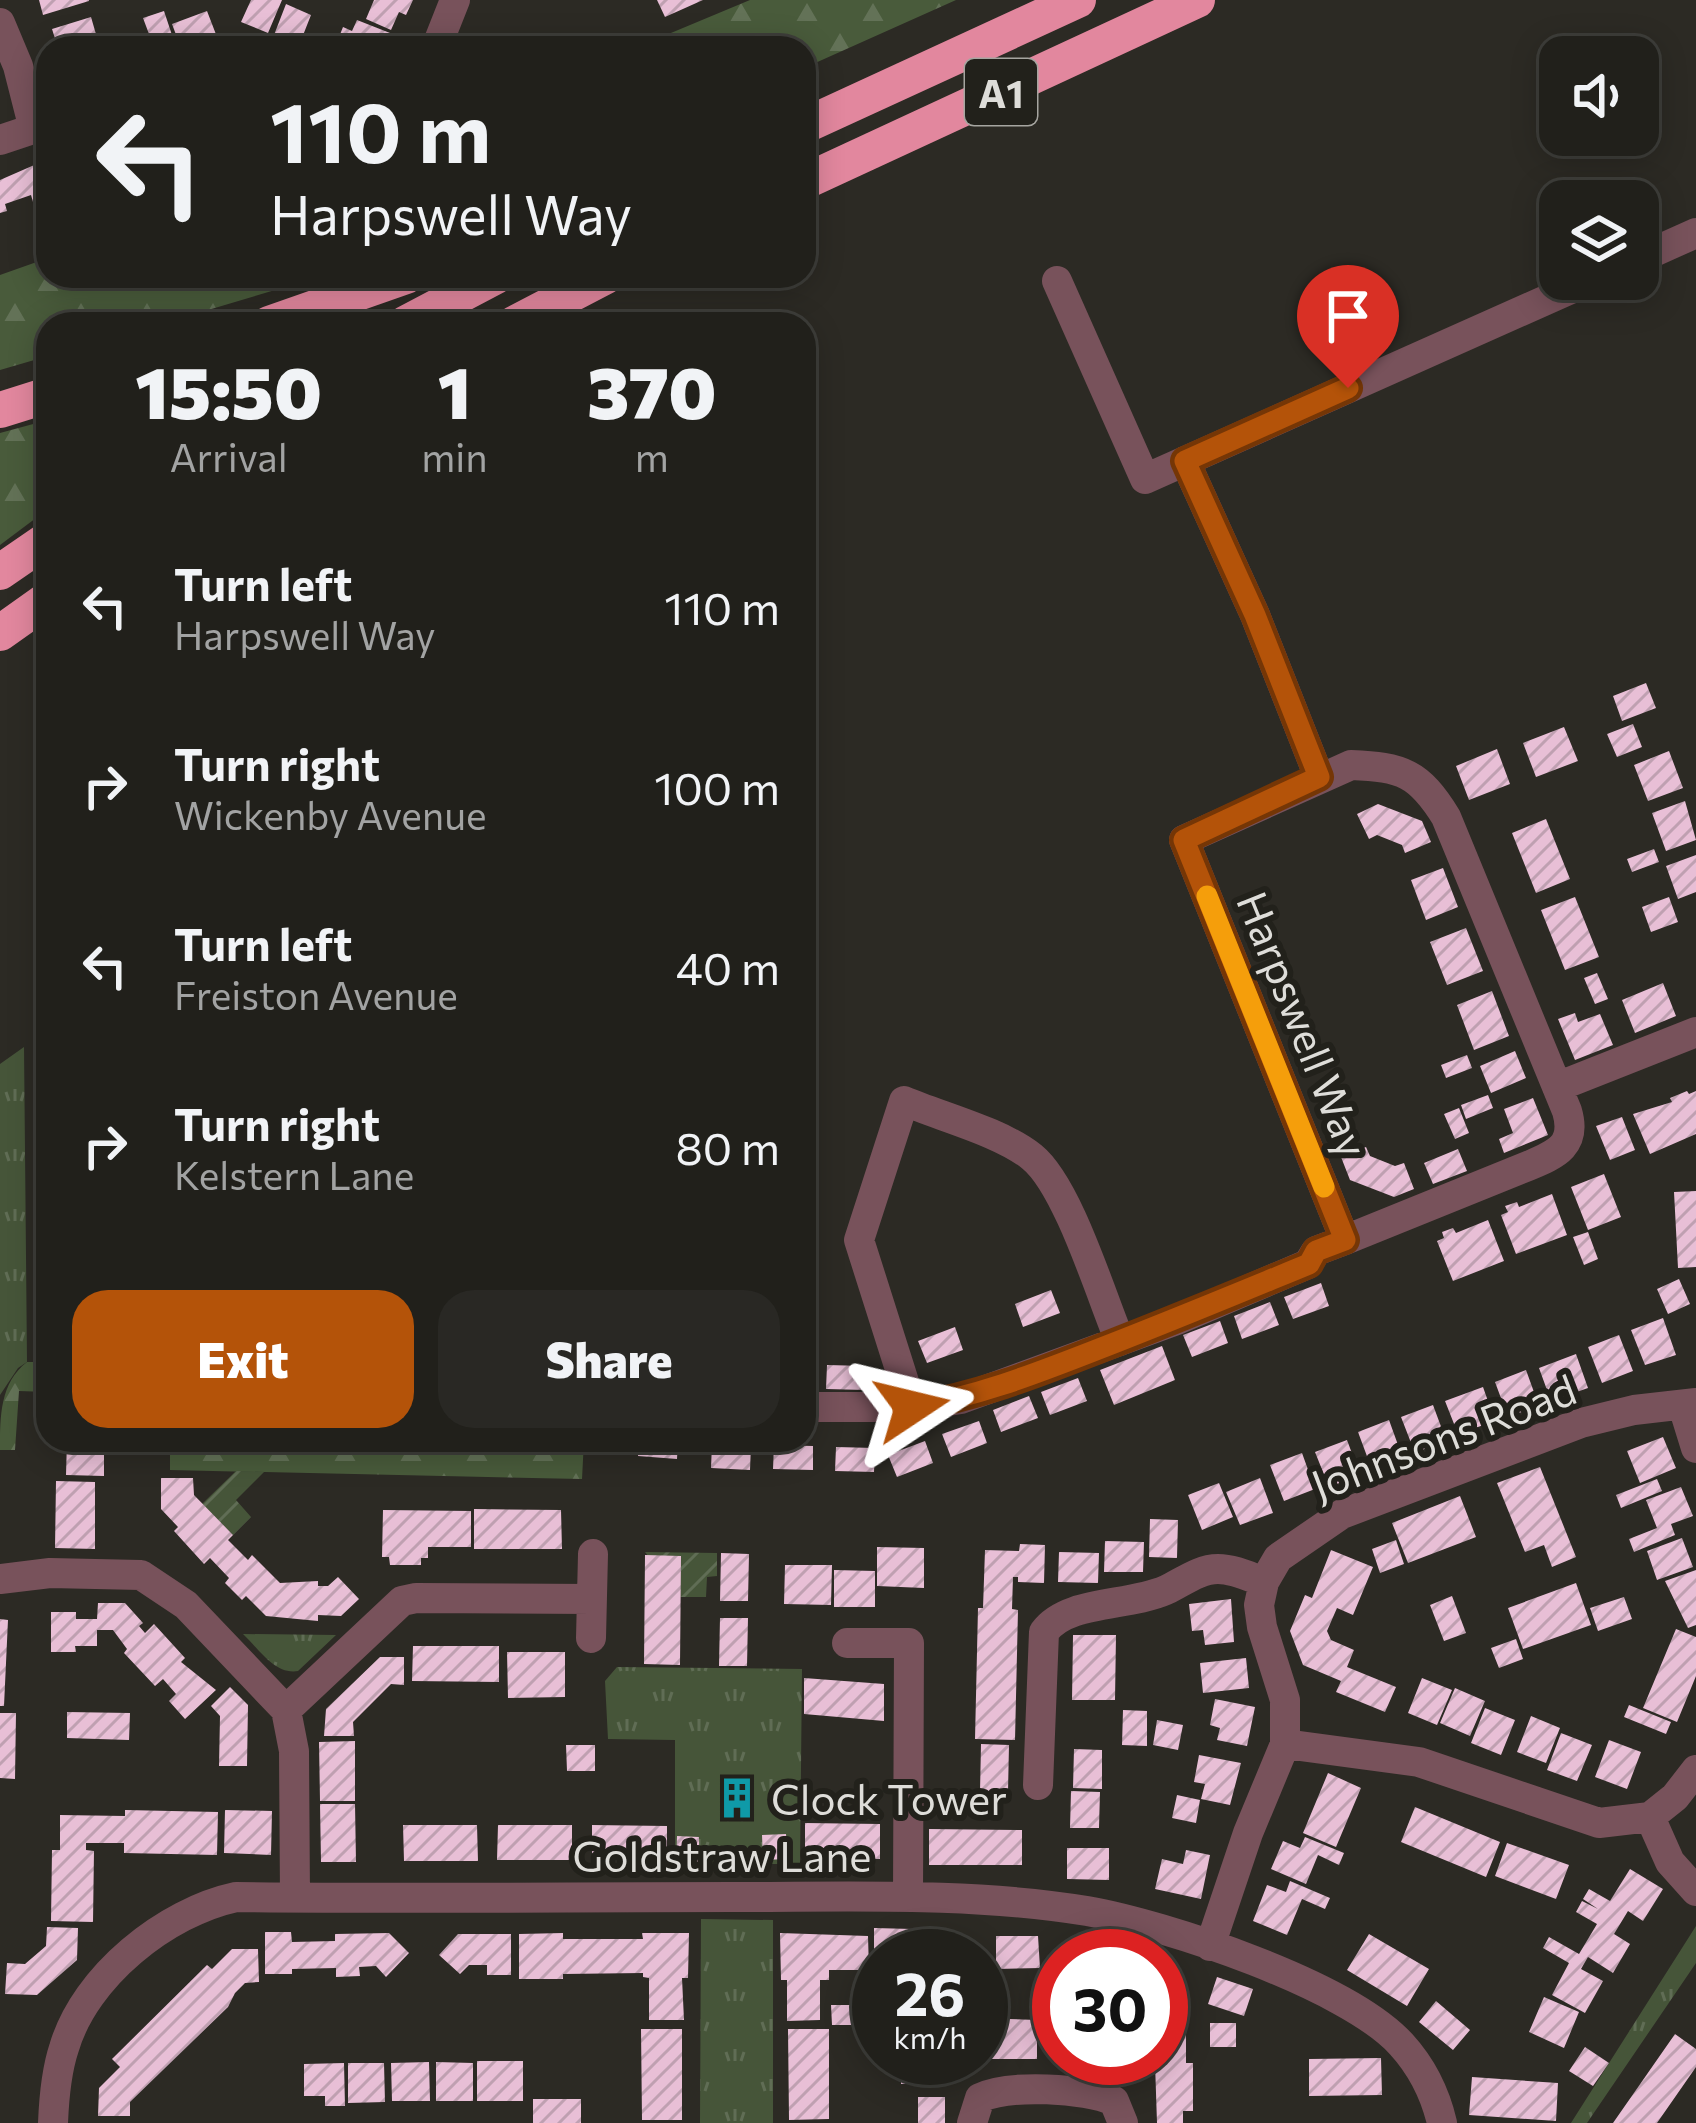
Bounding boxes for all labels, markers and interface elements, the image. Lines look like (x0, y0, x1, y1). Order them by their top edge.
map controls (1539, 36, 1659, 300)
button: sound (1539, 36, 1659, 156)
road number: A1 (965, 59, 1037, 125)
text: 110 m (270, 78, 491, 180)
icon: left (72, 84, 228, 240)
text: Harpswell Way (270, 180, 632, 246)
button: layers (1539, 180, 1659, 300)
pin (1297, 265, 1399, 388)
icon: arrive (1315, 283, 1381, 349)
text: 15:50 (135, 346, 322, 434)
text: 1 (438, 346, 471, 434)
text: 370 (587, 346, 717, 434)
text: Arrival (170, 432, 288, 480)
text: min (421, 432, 488, 480)
text: m (635, 432, 669, 480)
text: Turn left (174, 555, 352, 610)
icon: left (72, 573, 138, 639)
text: 110 m (664, 579, 780, 634)
text: Harpswell Way (174, 610, 435, 658)
text: Turn right (174, 735, 380, 790)
icon: right (72, 753, 138, 819)
text: 100 m (654, 759, 780, 814)
text: Wickenby Avenue (174, 790, 487, 838)
street label: Harpswell Way (1227, 884, 1381, 1164)
text: Turn left (174, 915, 352, 970)
icon: left (72, 933, 138, 999)
text: 40 m (676, 939, 780, 994)
text: Freiston Avenue (174, 970, 458, 1018)
text: Turn right (174, 1095, 380, 1150)
icon: right (72, 1113, 138, 1179)
text: 80 m (675, 1119, 780, 1174)
text: Kelstern Lane (174, 1150, 414, 1198)
button: Exit (72, 1290, 414, 1428)
button: Share (438, 1290, 780, 1428)
position arrow (849, 1344, 975, 1470)
street label: Johnsons Road (1303, 1362, 1583, 1510)
place label: Clock Tower (771, 1772, 1007, 1824)
building icon: Clock Tower (714, 1775, 760, 1821)
street label: Goldstraw Lane (573, 1829, 871, 1881)
speed limit sign: 30 (1032, 1929, 1188, 2085)
text: 26 (895, 1955, 965, 2028)
text: km/h (894, 2018, 966, 2055)

